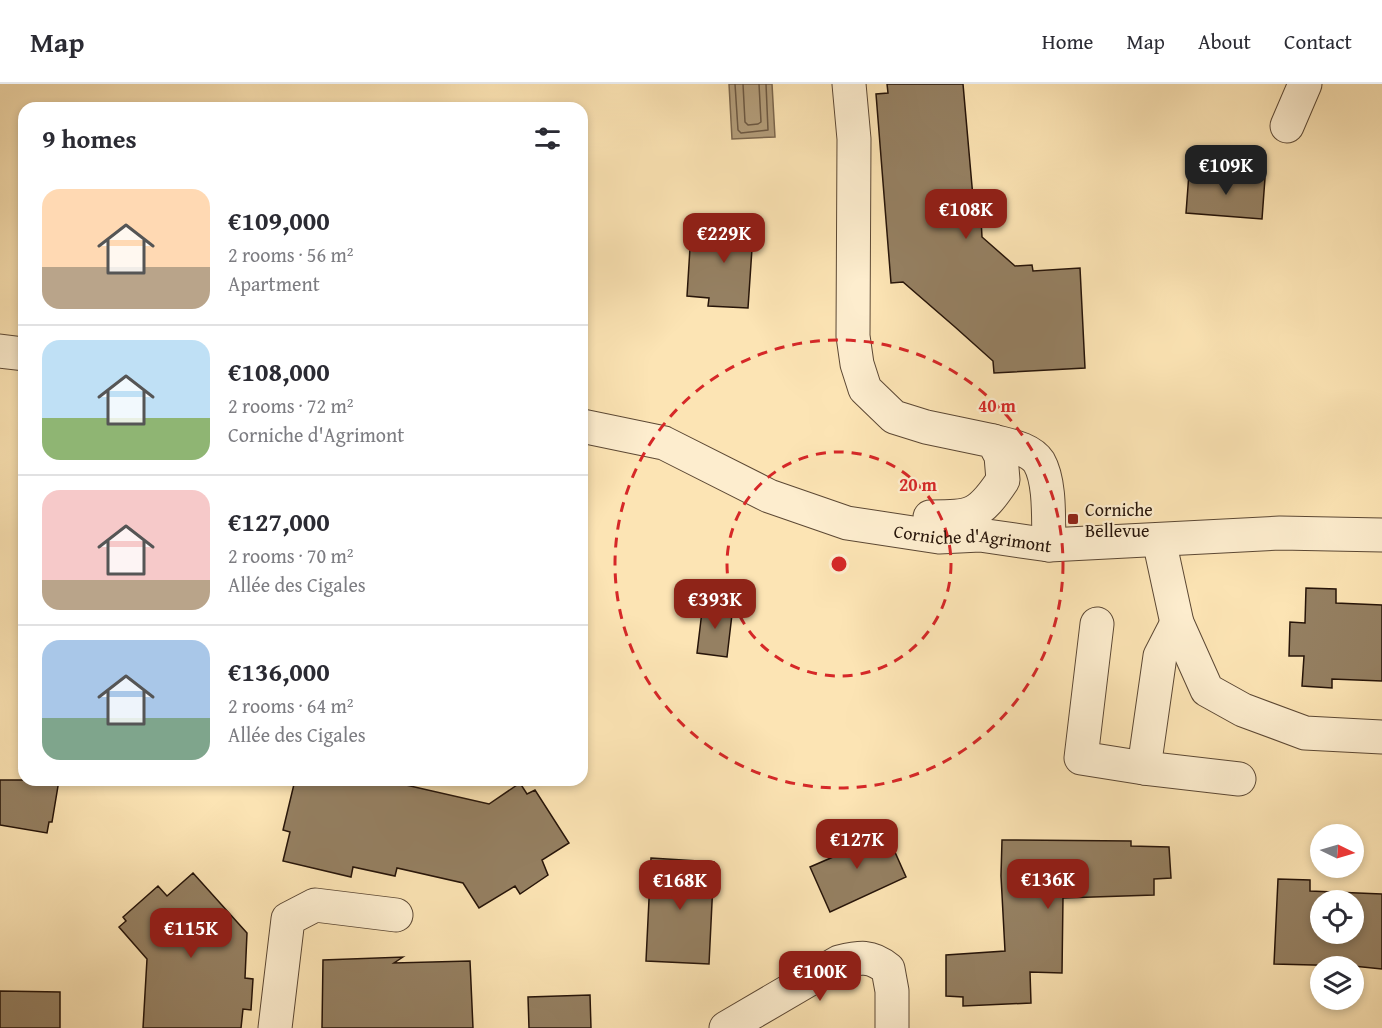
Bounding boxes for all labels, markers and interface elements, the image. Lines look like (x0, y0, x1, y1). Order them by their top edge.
text: Map (30, 21, 84, 62)
text: Home (1042, 26, 1093, 57)
text: Map (1126, 26, 1165, 57)
text: About (1198, 26, 1251, 57)
text: Contact (1284, 26, 1352, 57)
text: 9 homes (42, 119, 137, 158)
icon: filters (531, 122, 564, 155)
pin: €109K (1184, 145, 1268, 196)
text: €109K (1199, 150, 1253, 179)
pin: €108K (924, 189, 1008, 240)
text: €108K (939, 194, 993, 223)
text: €109,000 (228, 201, 330, 240)
icon: home (90, 213, 162, 285)
pin: €229K (682, 213, 766, 264)
text: €229K (697, 218, 751, 247)
text: 2 rooms · 56 m² (228, 240, 354, 269)
text: Apartment (228, 269, 320, 298)
text: €108,000 (228, 352, 330, 391)
icon: home (90, 364, 162, 436)
text: 2 rooms · 72 m² (228, 391, 354, 420)
text: 40 m (978, 392, 1017, 419)
text: Corniche d'Agrimont (228, 420, 404, 449)
text: 20 m (899, 471, 938, 498)
place label: Corniche Bellevue (1085, 496, 1153, 544)
text: €127,000 (228, 502, 330, 541)
marker: Corniche Bellevue (1066, 512, 1080, 526)
icon: home (90, 514, 162, 586)
street label: Corniche d'Agrimont (892, 517, 1054, 559)
text: 2 rooms · 70 m² (228, 541, 354, 570)
centre of rings (829, 554, 849, 574)
text: Allée des Cigales (228, 570, 366, 599)
pin: €393K (673, 579, 757, 630)
text: €393K (688, 584, 742, 613)
text: €136,000 (228, 652, 330, 691)
icon: home (90, 664, 162, 736)
text: 2 rooms · 64 m² (228, 691, 354, 720)
text: Allée des Cigales (228, 720, 366, 749)
pin: €127K (815, 819, 899, 870)
text: €127K (830, 824, 884, 853)
north arrow (1310, 824, 1364, 878)
map controls (1310, 824, 1364, 1010)
pin: €136K (1006, 859, 1090, 910)
pin: €168K (638, 860, 722, 911)
text: €136K (1021, 864, 1075, 893)
text: €168K (653, 865, 707, 894)
button: locate (1310, 890, 1364, 944)
pin: €115K (149, 908, 233, 959)
text: €115K (164, 913, 218, 942)
pin: €100K (778, 951, 862, 1002)
text: €100K (793, 956, 847, 985)
button: layers (1310, 956, 1364, 1010)

